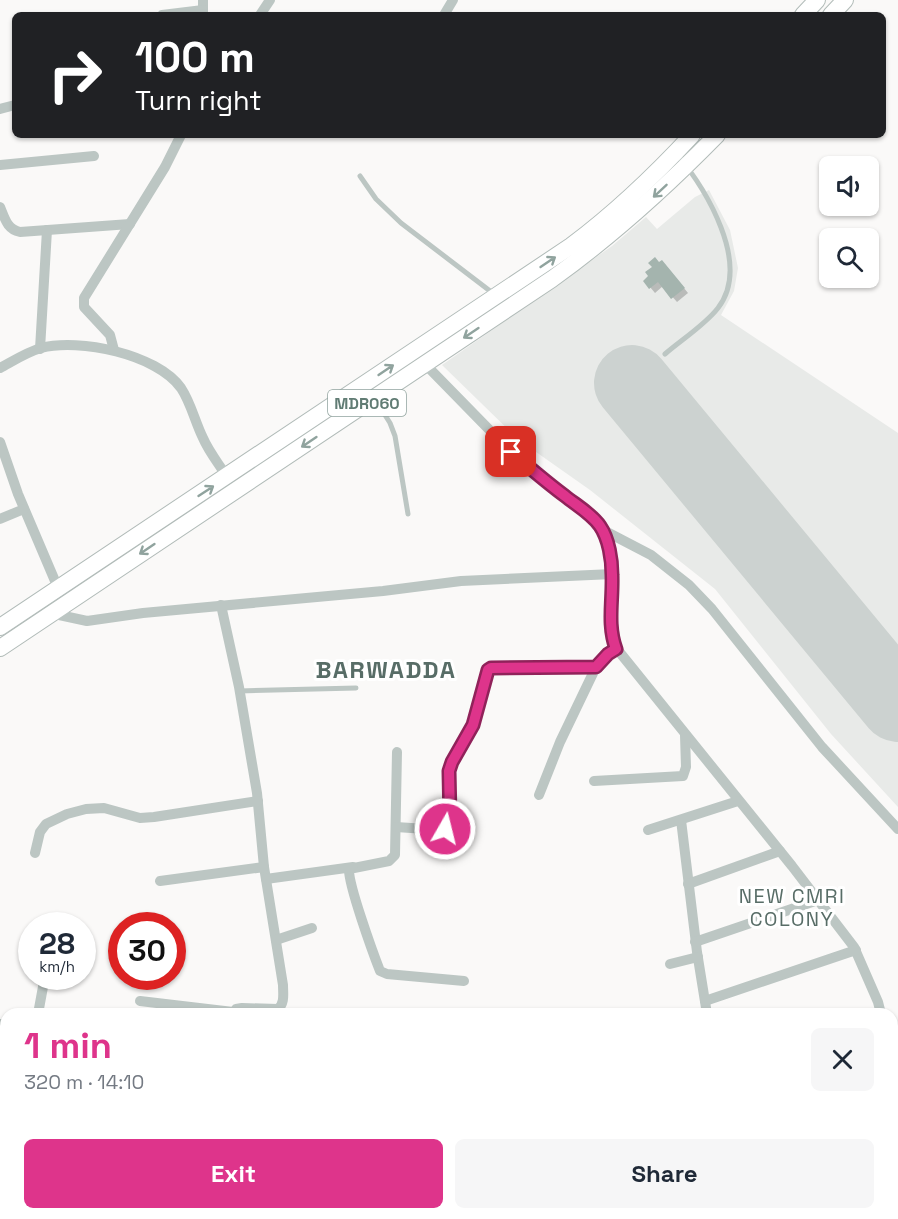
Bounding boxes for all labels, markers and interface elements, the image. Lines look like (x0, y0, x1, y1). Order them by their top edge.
text: 100 m (135, 31, 255, 84)
icon: right (36, 36, 114, 114)
text: Turn right (135, 83, 262, 118)
map controls (819, 156, 879, 288)
button: sound (819, 156, 879, 216)
one-way arrow (653, 184, 668, 198)
button: search (819, 228, 879, 288)
one-way arrow (539, 256, 556, 268)
one-way arrow (463, 327, 480, 339)
one-way arrow (377, 364, 393, 376)
road number: MDR060 (328, 390, 406, 416)
pin (485, 426, 536, 477)
icon: arrive (494, 435, 527, 468)
one-way arrow (301, 436, 318, 448)
one-way arrow (198, 484, 215, 497)
one-way arrow (138, 543, 155, 556)
district label: BARWADDA (315, 654, 457, 685)
position arrow (413, 797, 477, 861)
district label: NEW CMRI COLONY (739, 883, 845, 932)
speed limit sign: 30 (108, 912, 186, 990)
text: 28 (39, 924, 75, 963)
text: km/h (39, 957, 75, 976)
text: 1 min (24, 1023, 112, 1069)
button: close (811, 1028, 874, 1091)
text: 320 m · 14:10 (24, 1069, 144, 1095)
button: Exit (24, 1139, 443, 1208)
button: Share (455, 1139, 874, 1208)

